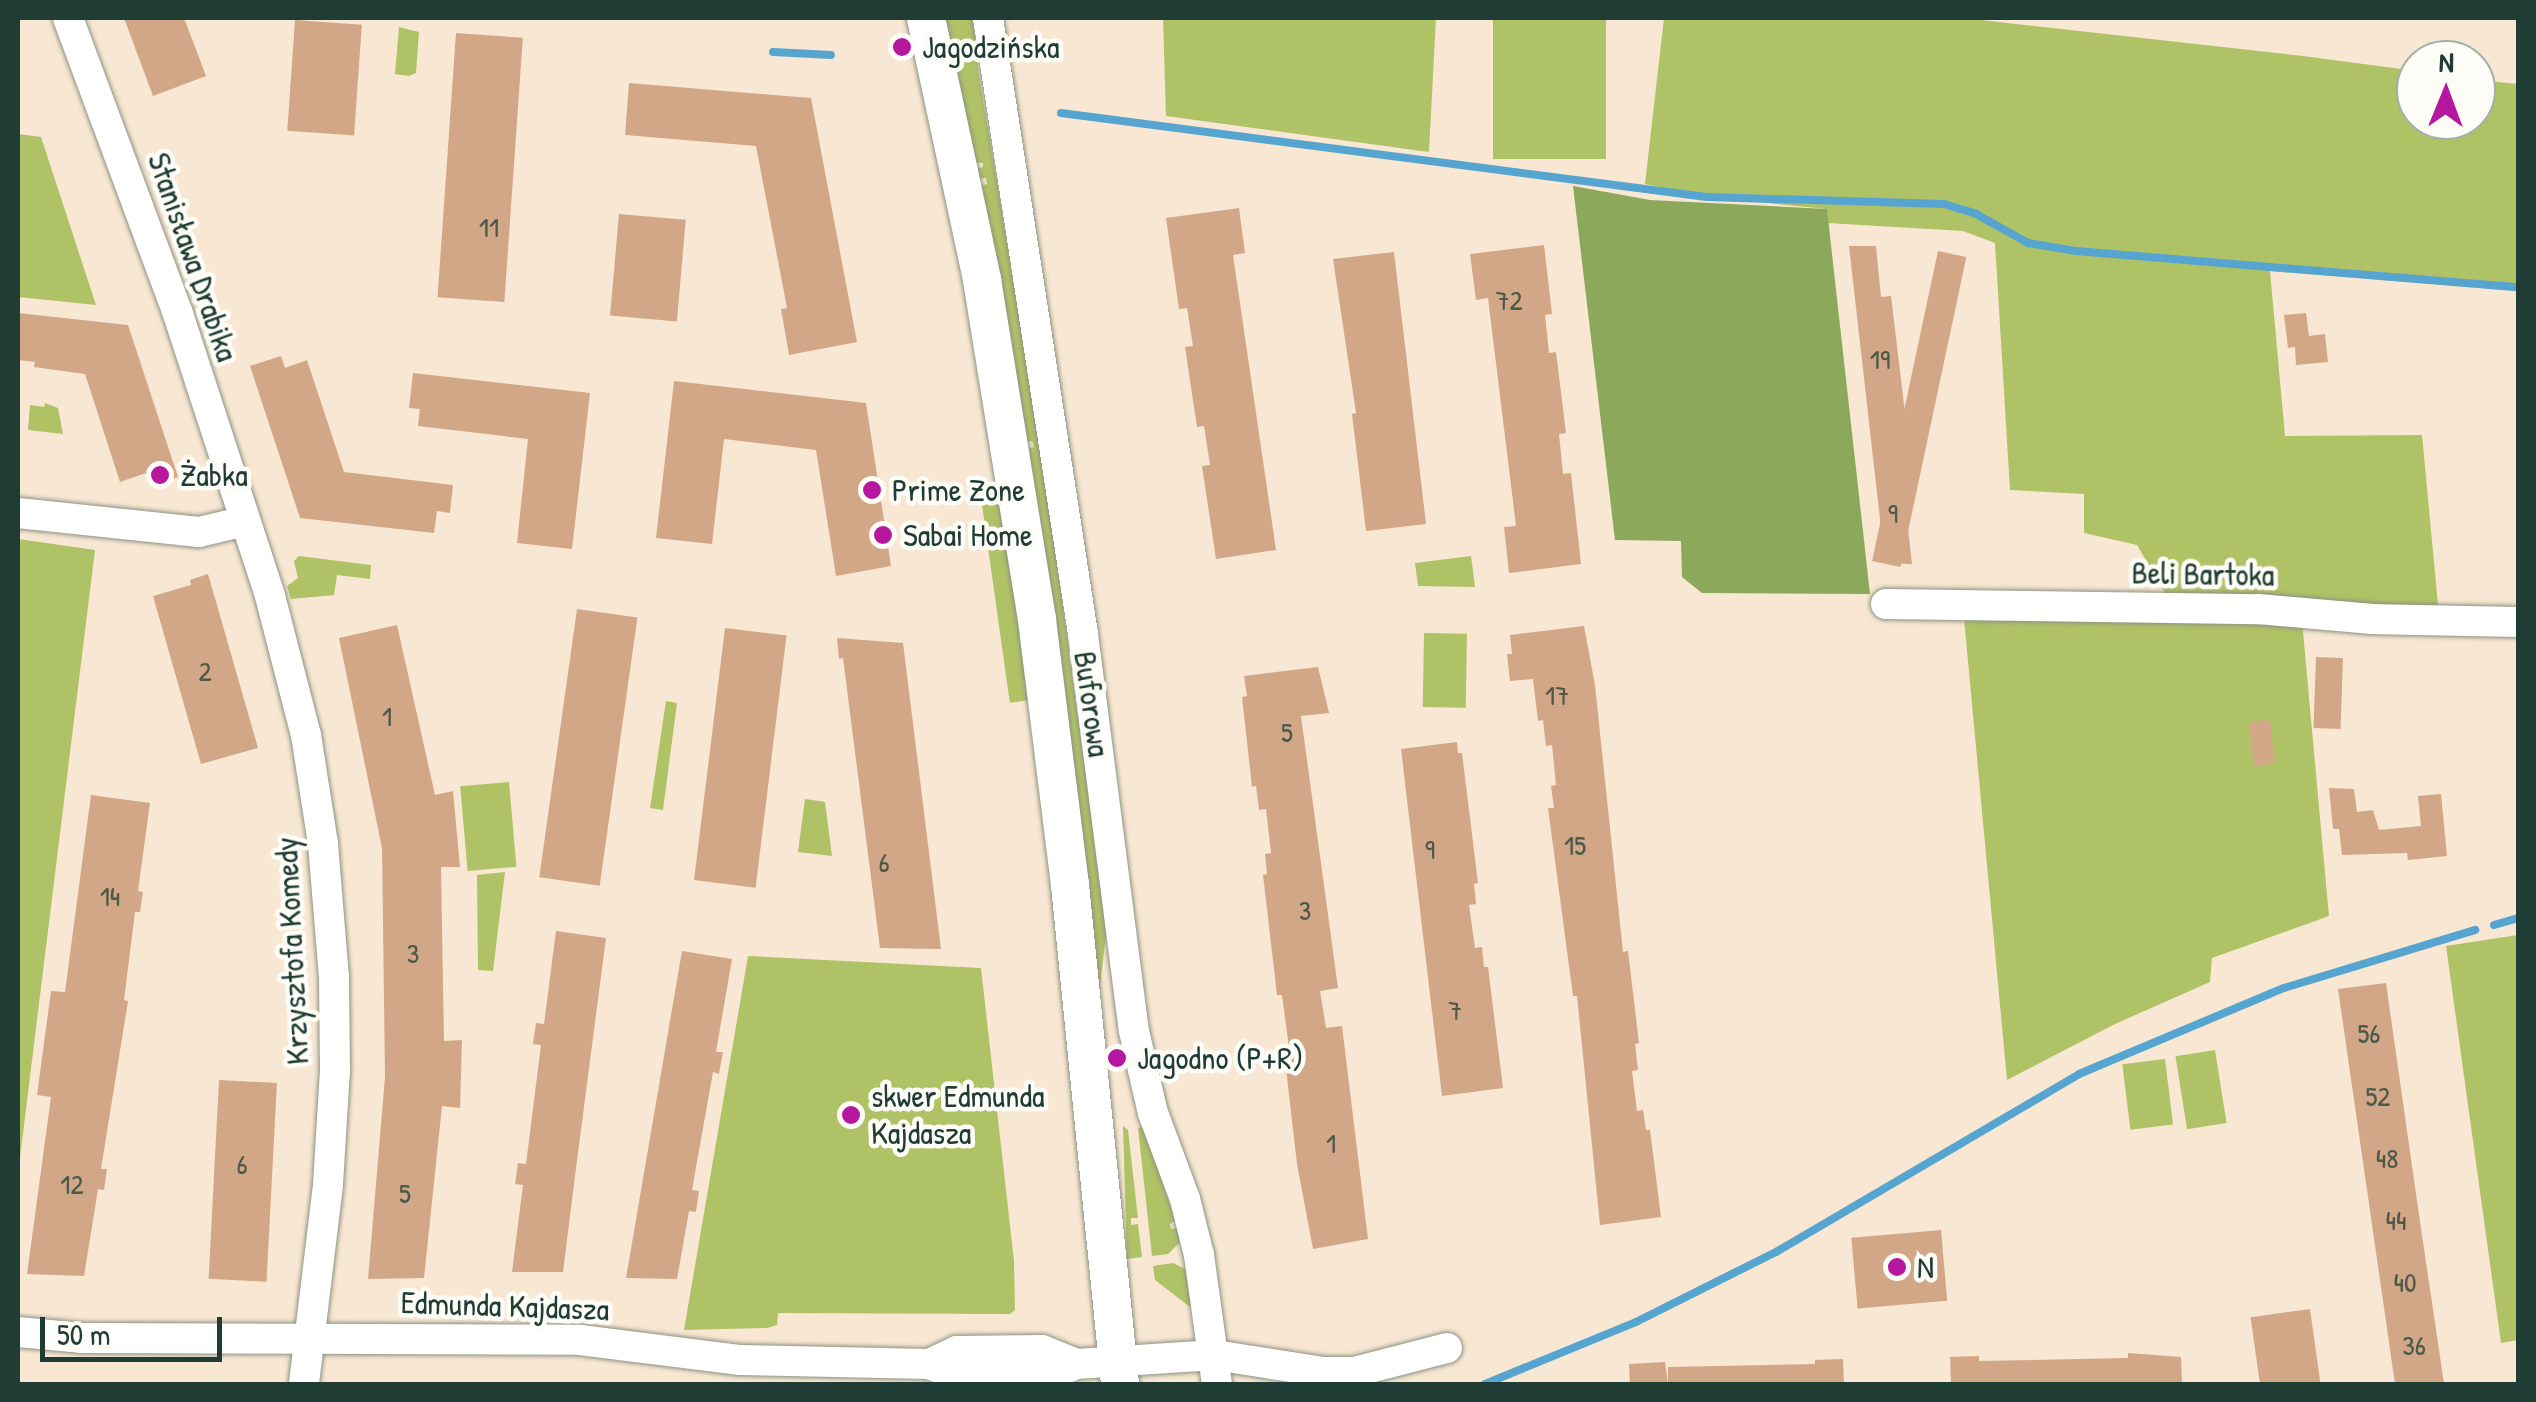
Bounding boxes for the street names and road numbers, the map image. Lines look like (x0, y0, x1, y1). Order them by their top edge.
street label: Stanisława Drabika (139, 148, 247, 366)
street label: Beli Bartoka (2131, 554, 2275, 594)
street label: Buforowa (1066, 649, 1118, 759)
street label: Krzysztofa Komedy (267, 836, 317, 1066)
street label: Edmunda Kajdasza (400, 1283, 610, 1329)

